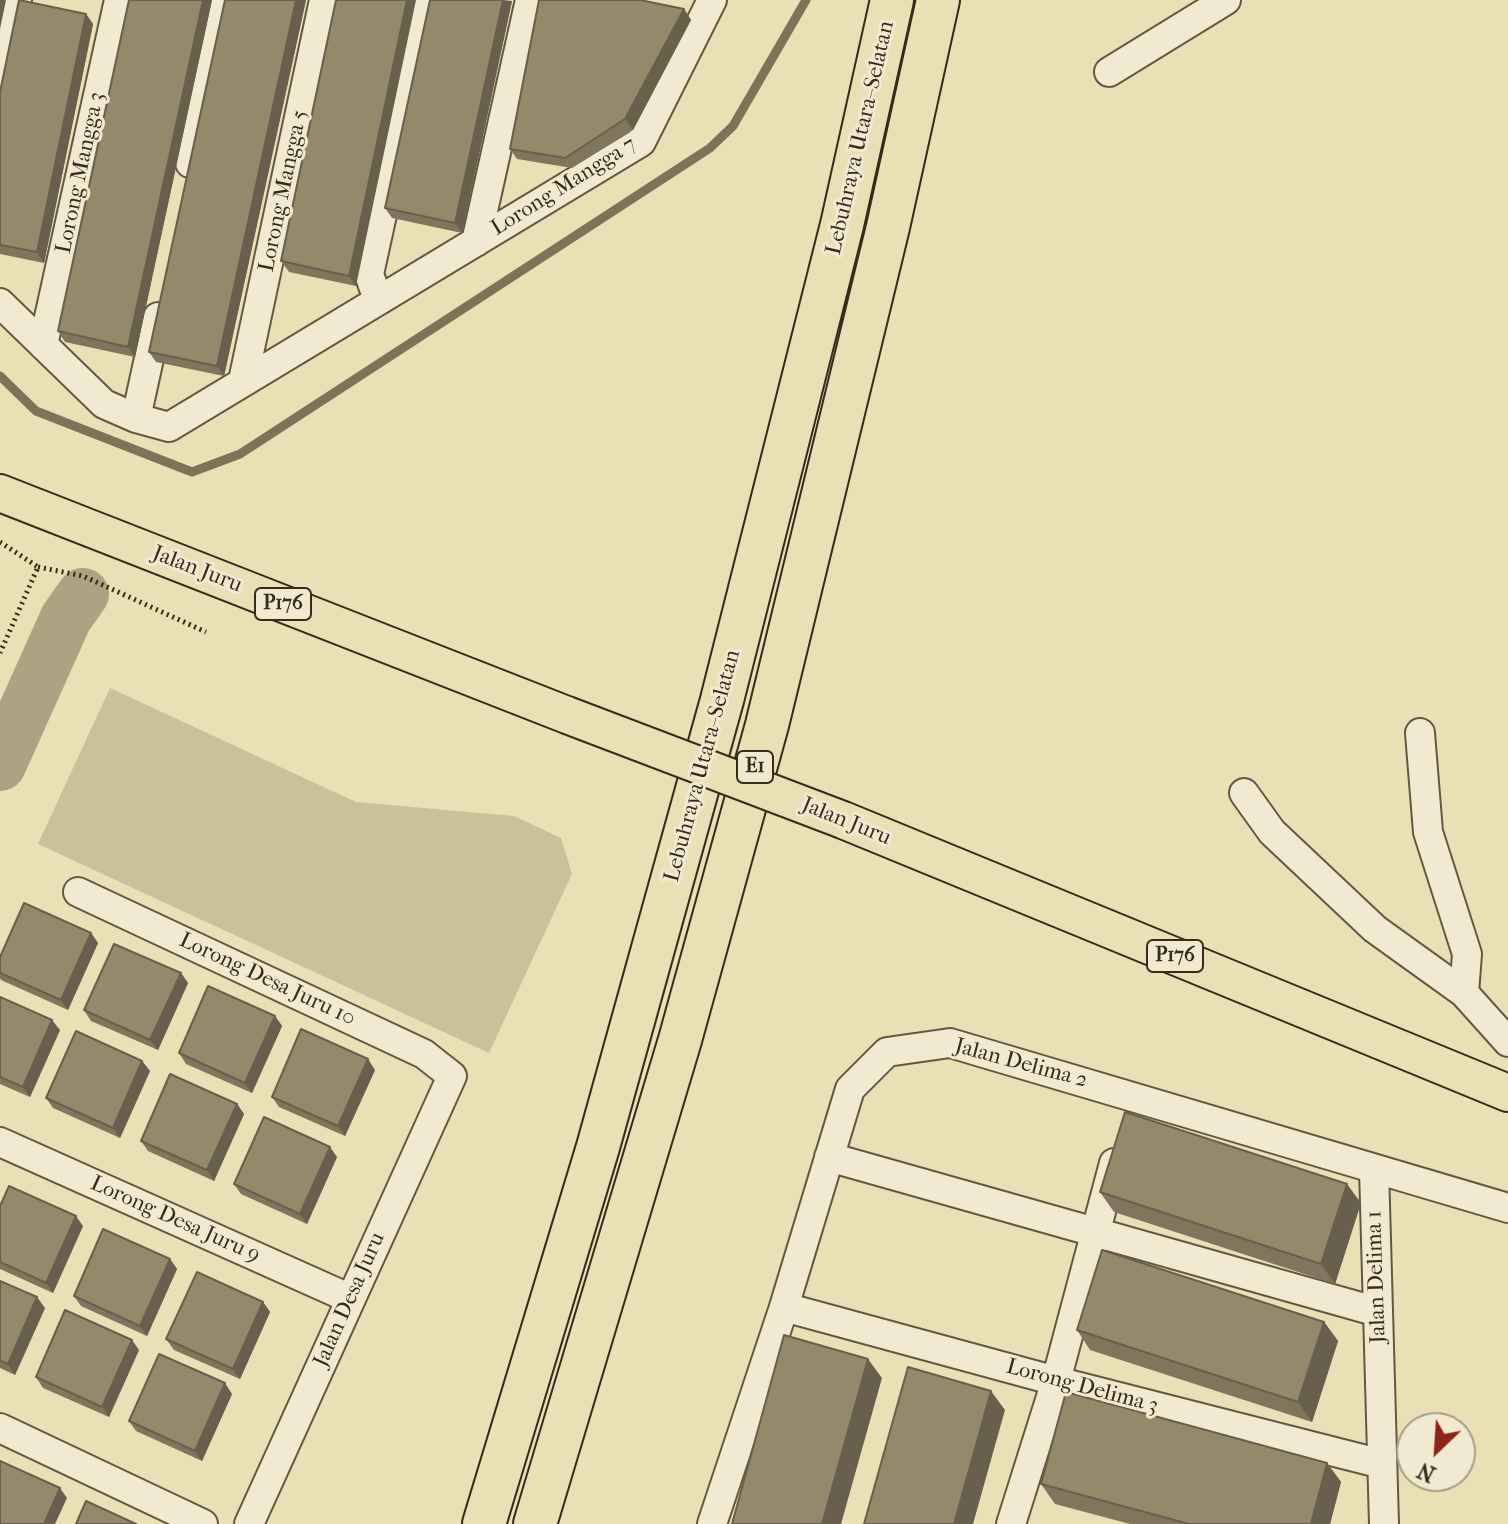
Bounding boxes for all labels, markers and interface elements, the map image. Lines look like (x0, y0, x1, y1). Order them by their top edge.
street label: Lebuhraya Utara–Selatan (821, 18, 901, 258)
street label: Lorong Mangga 3 (51, 90, 111, 256)
street label: Lorong Mangga 5 (254, 108, 314, 274)
street label: Lorong Mangga 7 (487, 132, 641, 242)
street label: Jalan Juru (148, 541, 246, 599)
road number: P176 (255, 588, 311, 620)
street label: Lebuhraya Utara–Selatan (659, 647, 747, 885)
road number: E1 (737, 751, 773, 783)
street label: Jalan Juru (797, 792, 895, 852)
street label: Lorong Desa Juru 10 (175, 928, 359, 1032)
road number: P176 (1147, 940, 1203, 972)
street label: Jalan Delima 2 (952, 1034, 1090, 1094)
street label: Lorong Desa Juru 9 (86, 1171, 264, 1269)
street label: Jalan Delima 1 (1361, 1210, 1393, 1344)
street label: Jalan Desa Juru (309, 1229, 391, 1371)
street label: Lorong Delima 3 (1003, 1354, 1161, 1420)
north arrow (1396, 1412, 1476, 1492)
text: N (1414, 1457, 1440, 1487)

